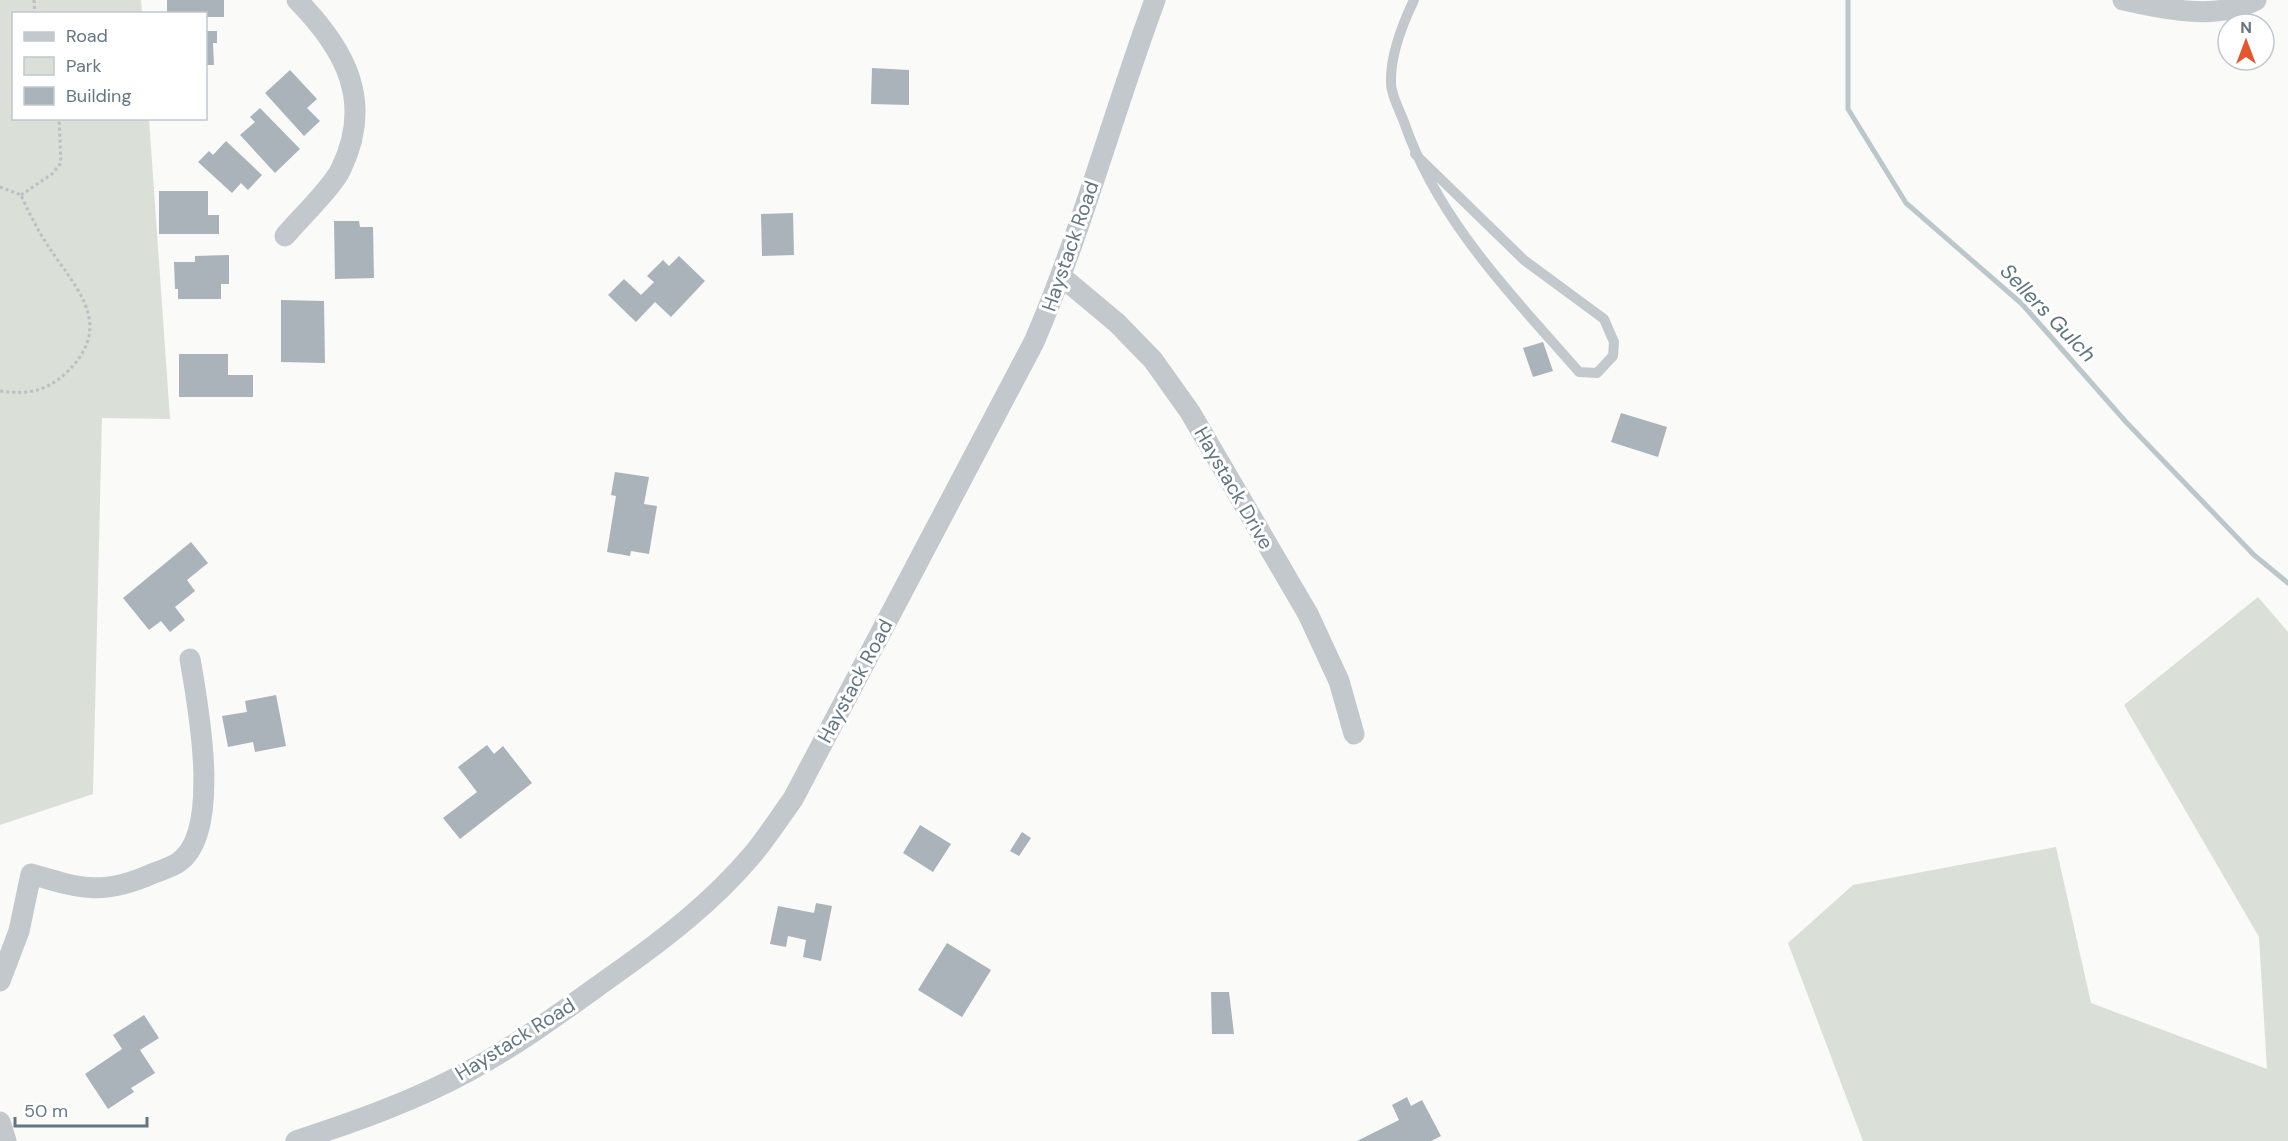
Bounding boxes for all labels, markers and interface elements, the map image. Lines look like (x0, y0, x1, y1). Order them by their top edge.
legend (12, 12, 207, 120)
north arrow (2216, 12, 2276, 72)
text: N (2240, 17, 2252, 38)
text: Road (66, 24, 108, 48)
text: Park (66, 54, 102, 78)
text: Building (66, 84, 131, 108)
street label: Haystack Road (1035, 177, 1105, 315)
water label: Sellers Gulch (1994, 258, 2102, 368)
street label: Haystack Drive (1188, 422, 1280, 554)
street label: Haystack Road (811, 615, 899, 747)
street label: Haystack Road (450, 992, 580, 1086)
scale bar (15, 1090, 147, 1128)
text: 50 m (24, 1099, 68, 1123)

